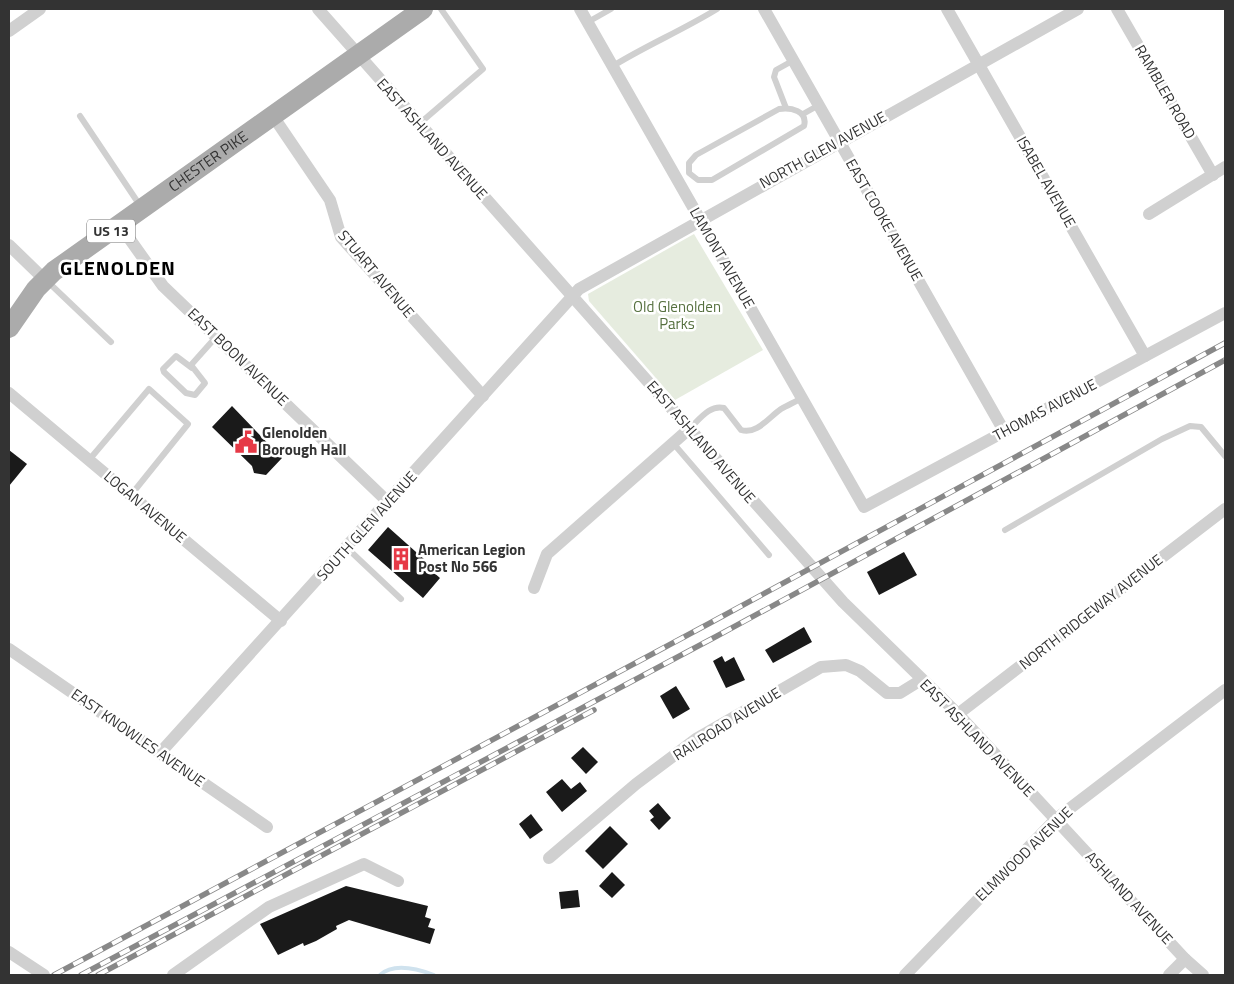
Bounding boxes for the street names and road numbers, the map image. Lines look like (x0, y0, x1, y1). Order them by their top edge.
street label: RAMBLER ROAD (1129, 40, 1202, 143)
street label: EAST ASHLAND AVENUE (371, 73, 493, 204)
street label: NORTH GLEN AVENUE (755, 105, 891, 194)
street label: CHESTER PIKE (163, 125, 252, 197)
street label: ISABEL AVENUE (1011, 132, 1082, 232)
street label: EAST COOKE AVENUE (840, 154, 929, 285)
street label: LAMONT AVENUE (684, 203, 761, 313)
road number: US 13 (87, 220, 135, 242)
street label: STUART AVENUE (333, 225, 420, 323)
street label: EAST BOON AVENUE (183, 302, 294, 411)
street label: THOMAS AVENUE (989, 373, 1101, 447)
street label: EAST ASHLAND AVENUE (641, 375, 761, 508)
street label: LOGAN AVENUE (99, 465, 192, 548)
street label: SOUTH GLEN AVENUE (311, 466, 422, 586)
street label: NORTH RIDGEWAY AVENUE (1014, 548, 1167, 675)
street label: EAST ASHLAND AVENUE (915, 673, 1040, 802)
street label: RAILROAD AVENUE (668, 681, 785, 766)
street label: EAST KNOWLES AVENUE (67, 683, 210, 793)
street label: ELMWOOD AVENUE (970, 801, 1078, 906)
street label: ASHLAND AVENUE (1080, 846, 1179, 949)

